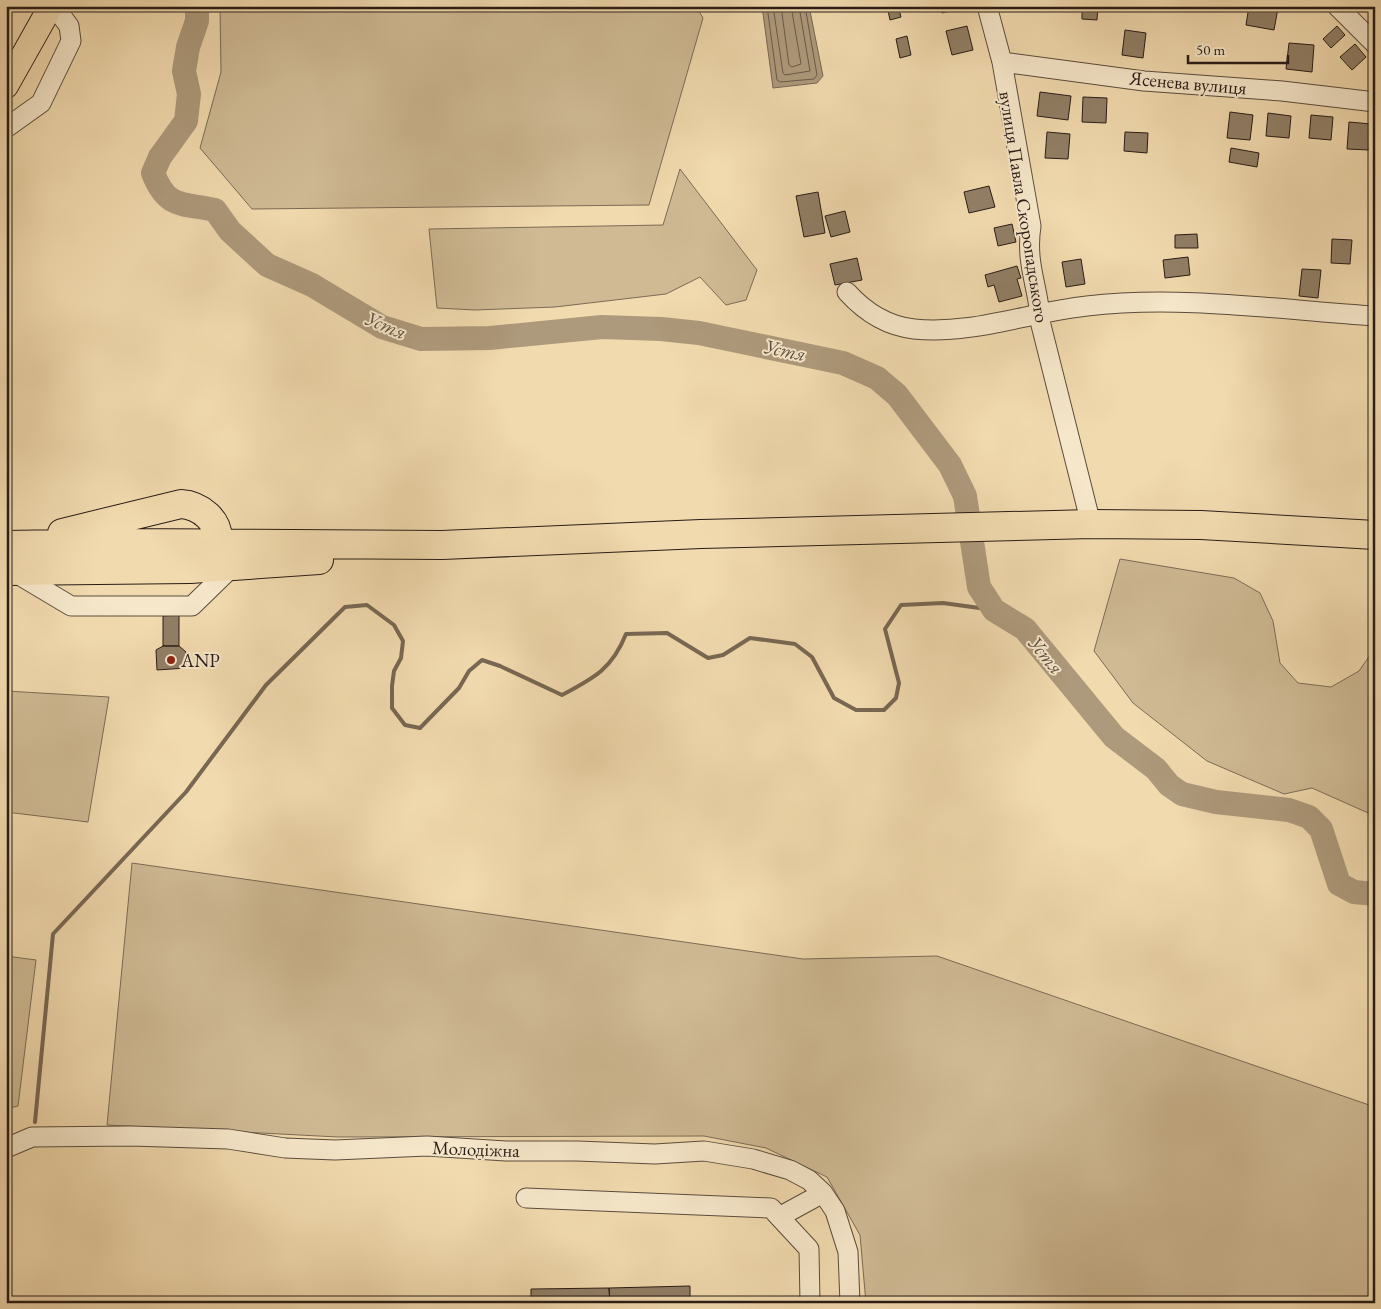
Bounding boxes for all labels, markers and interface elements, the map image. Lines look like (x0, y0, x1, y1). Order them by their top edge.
scale bar (1188, 32, 1288, 64)
text: 50 m (1196, 40, 1225, 59)
street label: Ясенева вулиця (1127, 65, 1248, 101)
street label: вулиця Павла Скоропадського (993, 89, 1055, 325)
water label: Устя (362, 305, 410, 345)
water label: Устя (762, 333, 808, 367)
water label: Устя (1023, 630, 1069, 680)
place label: ANP (180, 648, 220, 673)
marker: ANP (165, 654, 177, 666)
street label: Молодіжна (432, 1135, 521, 1163)

